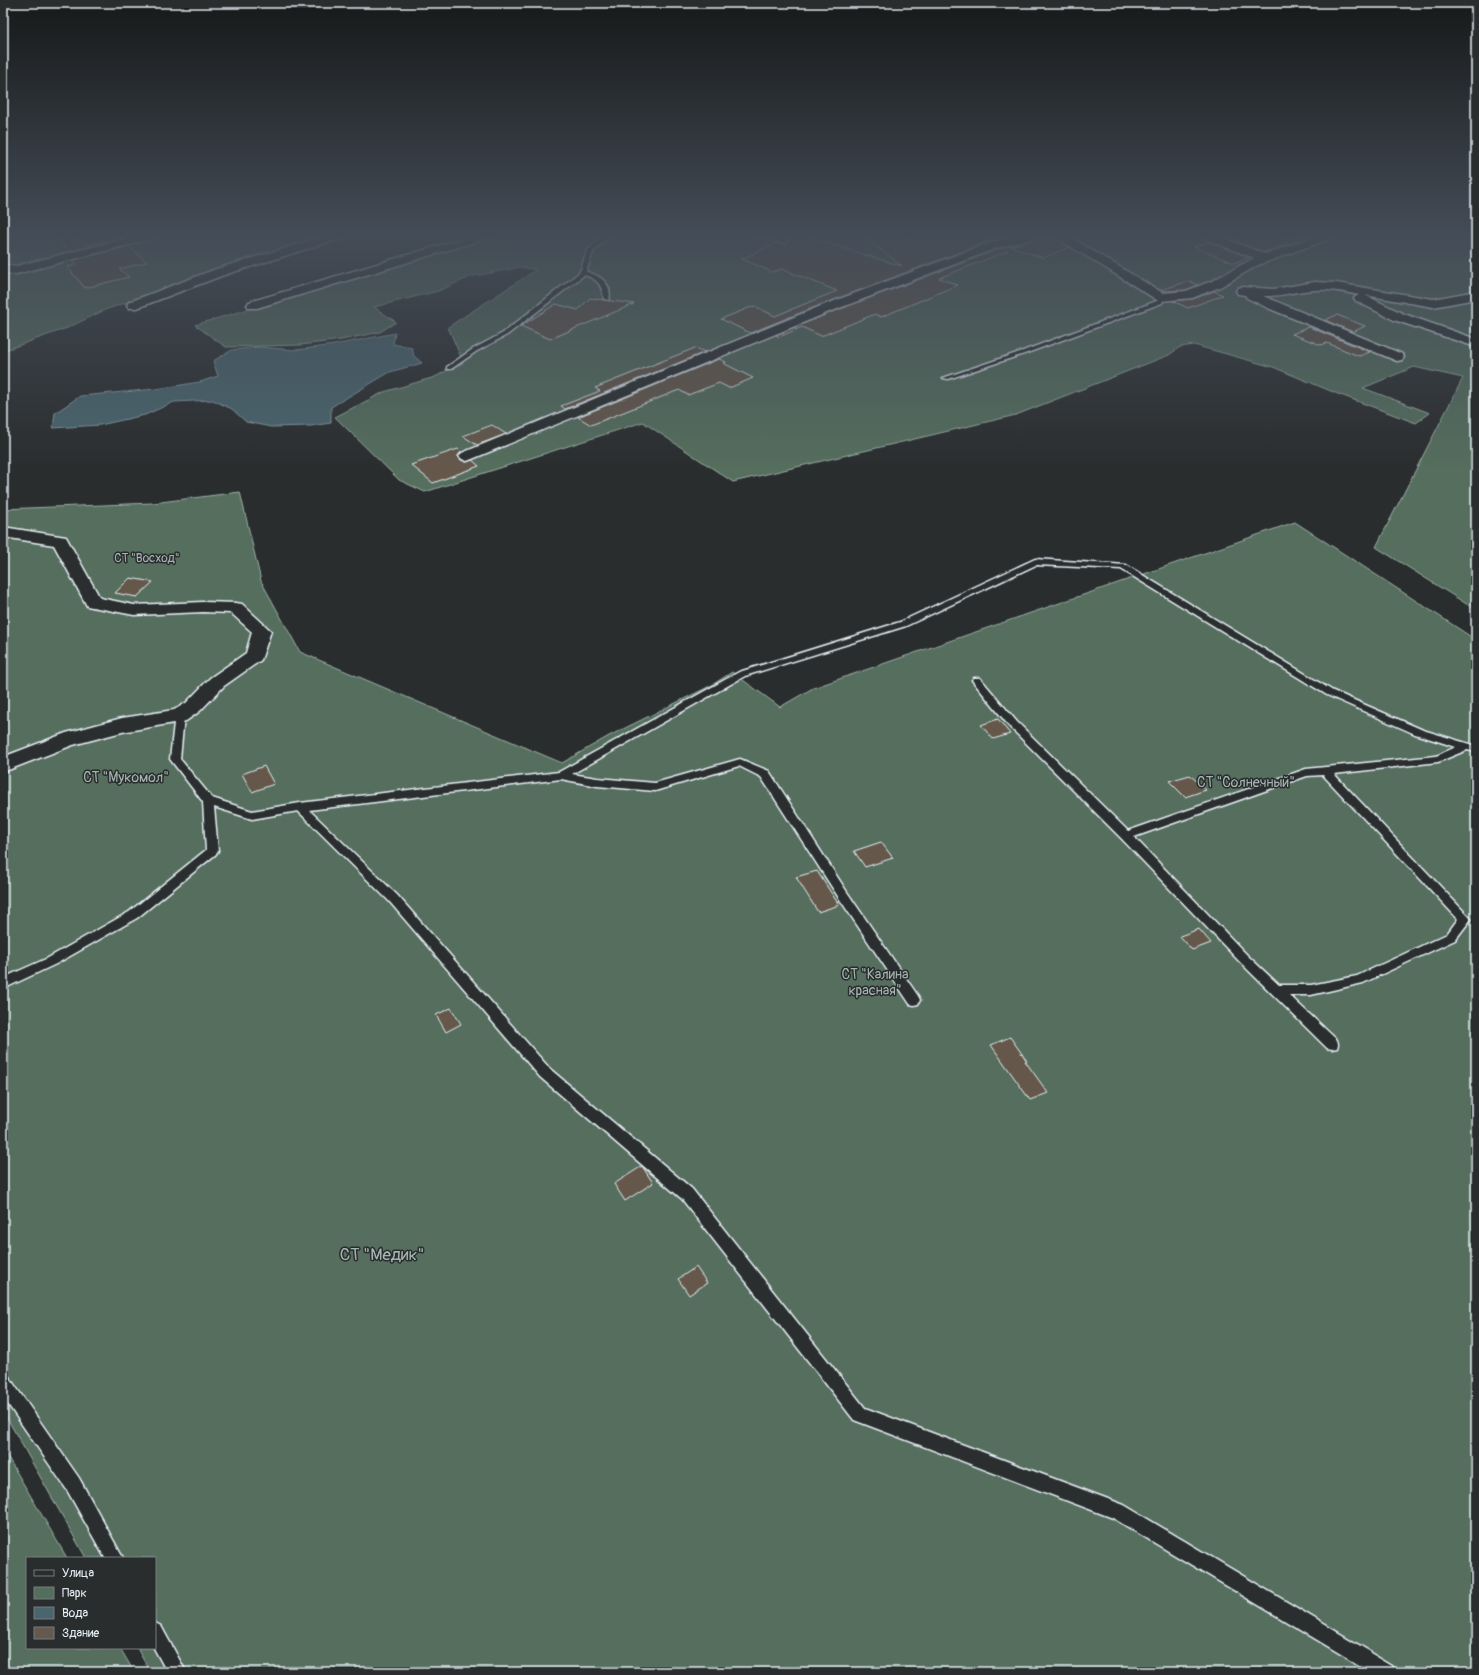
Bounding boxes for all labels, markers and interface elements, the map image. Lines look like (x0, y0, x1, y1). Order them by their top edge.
park label: СТ "Восход" (114, 551, 180, 566)
park label: СТ "Мукомол" (83, 769, 169, 786)
park label: СТ "Солнечный" (1197, 774, 1295, 791)
park label: СТ "Калина красная" (842, 966, 908, 999)
park label: СТ "Медик" (340, 1244, 424, 1265)
legend (26, 1557, 156, 1649)
text: Улица (62, 1566, 94, 1581)
text: Парк (62, 1586, 87, 1601)
text: Вода (62, 1606, 88, 1621)
text: Здание (62, 1626, 99, 1641)

